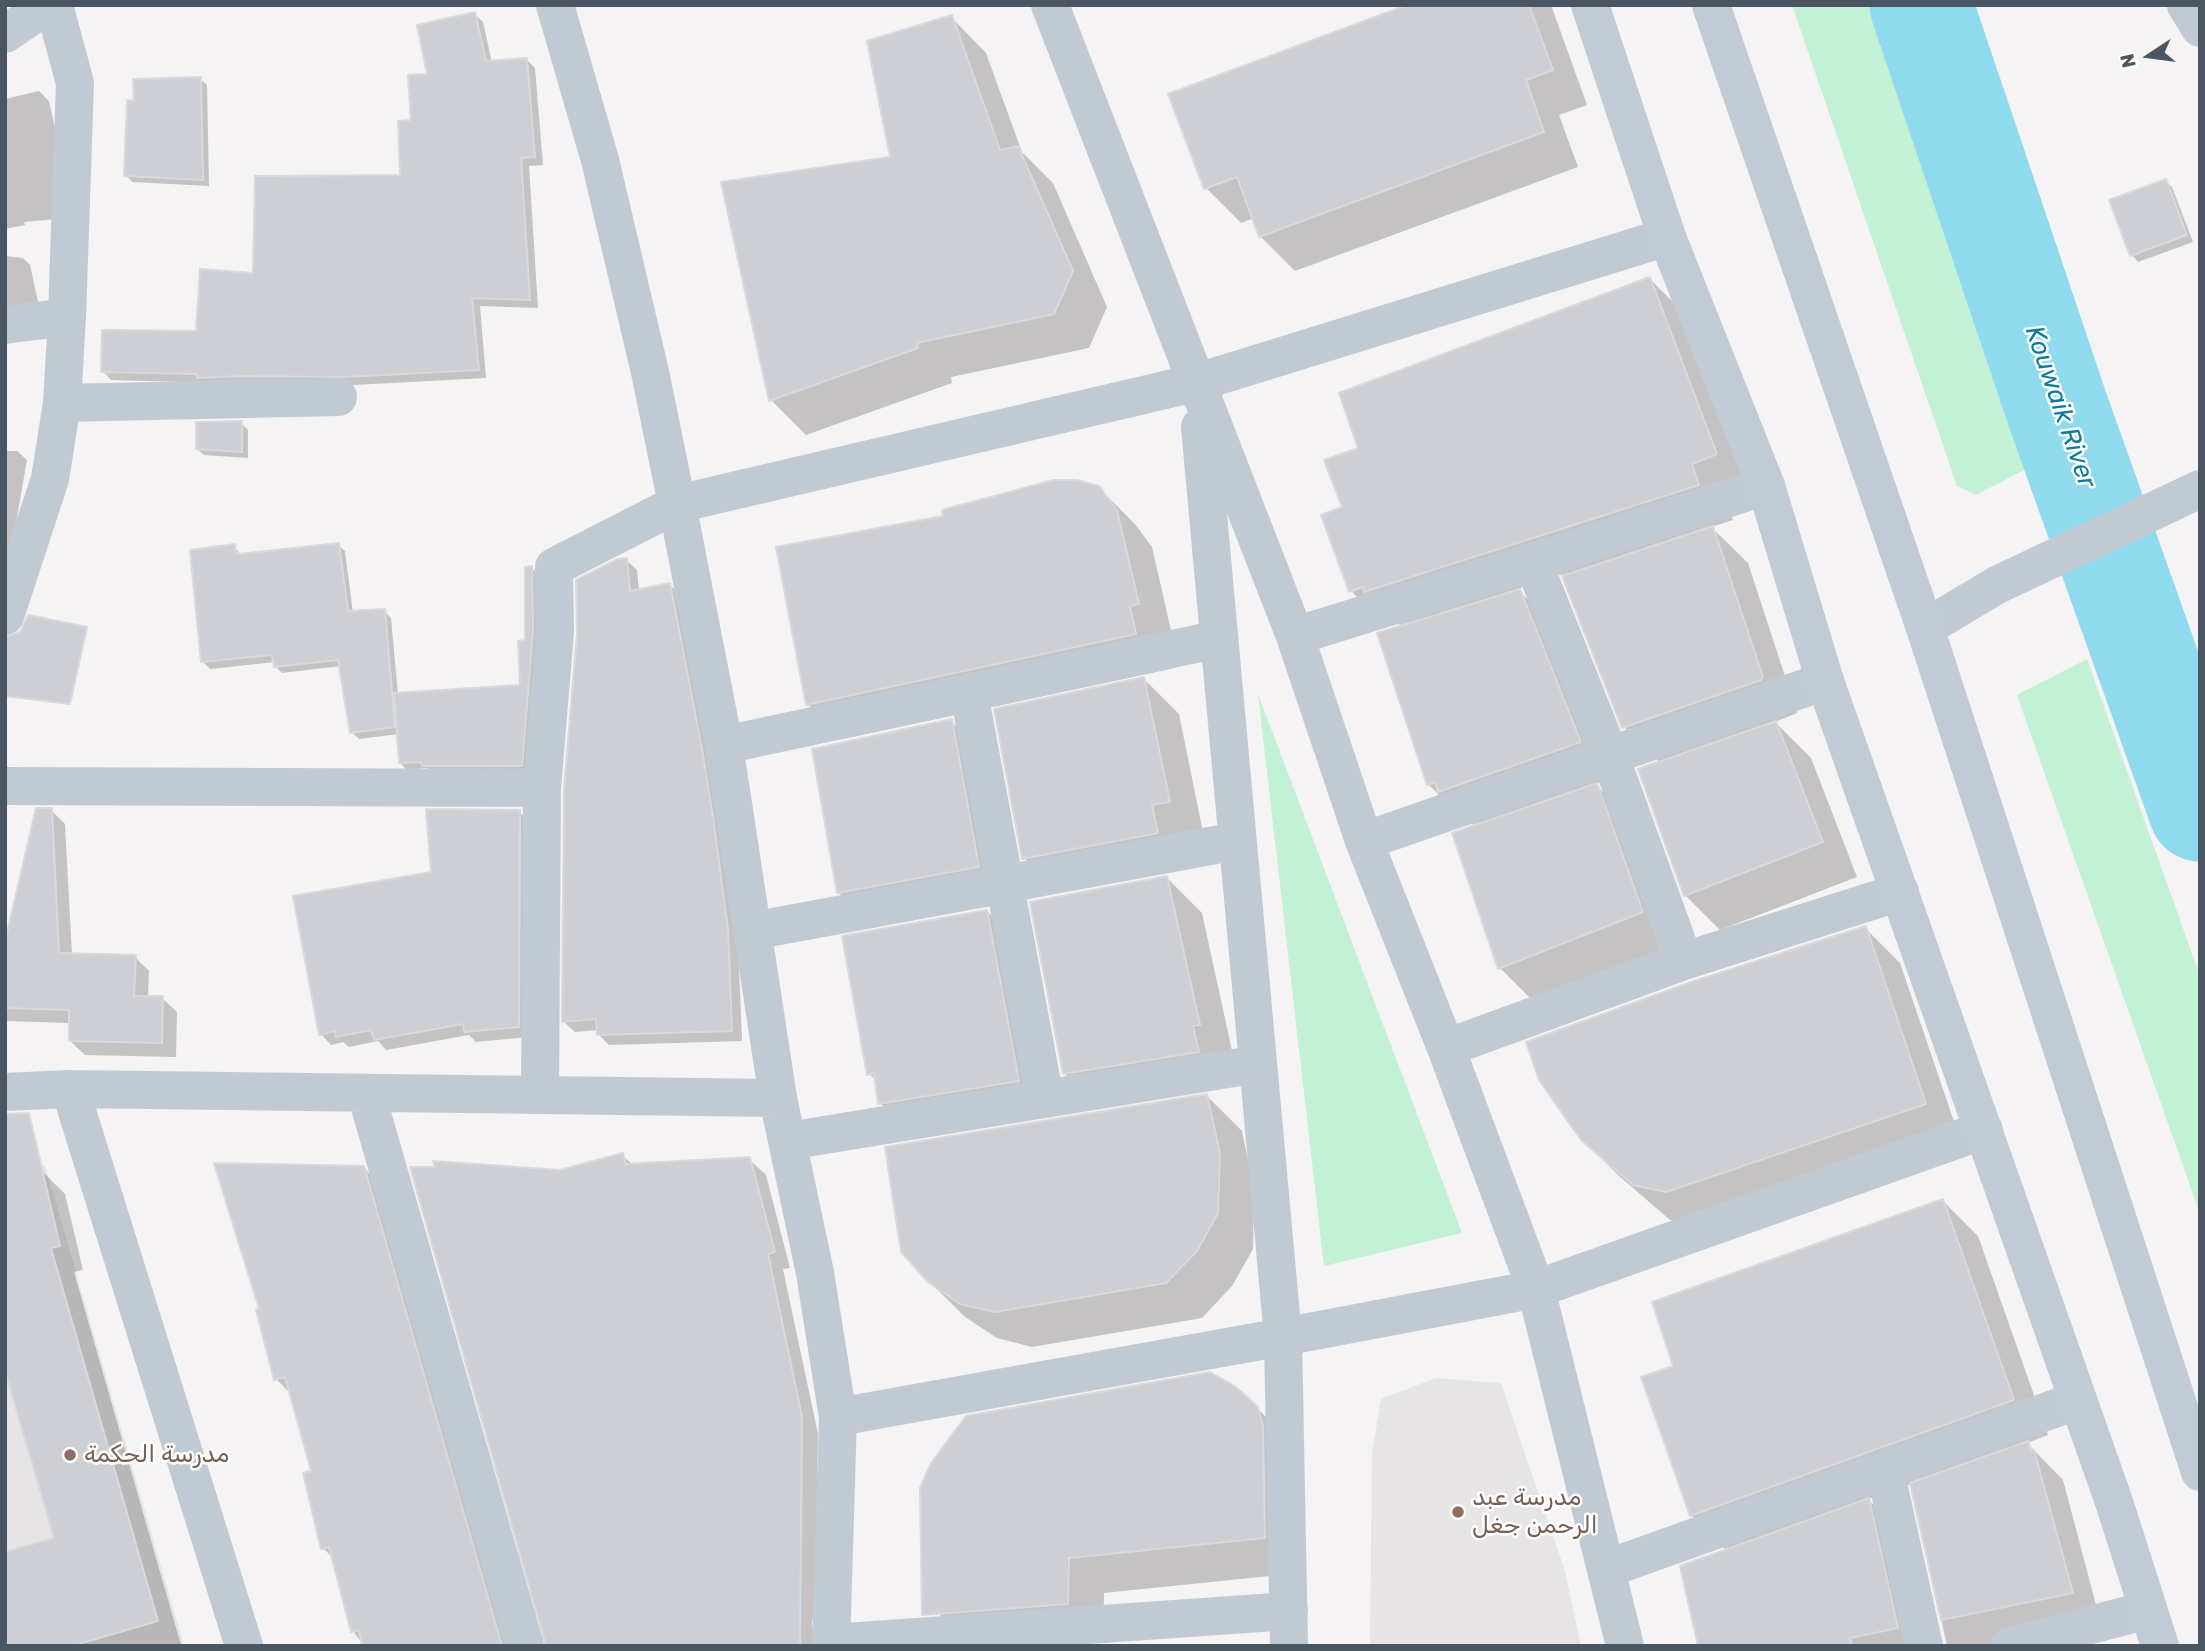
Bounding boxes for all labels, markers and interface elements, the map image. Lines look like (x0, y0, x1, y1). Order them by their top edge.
north arrow (2114, 21, 2184, 91)
text: N (2115, 52, 2141, 70)
water label: Kouwaik River (2018, 322, 2102, 492)
place label: مدرسة الحكمة (84, 1441, 229, 1469)
marker: مدرسة الحكمة (62, 1447, 78, 1463)
place label: مدرسة عبد الرحمن جغل (1472, 1484, 1598, 1540)
marker: مدرسة عبد الرحمن جغل (1450, 1504, 1466, 1520)

